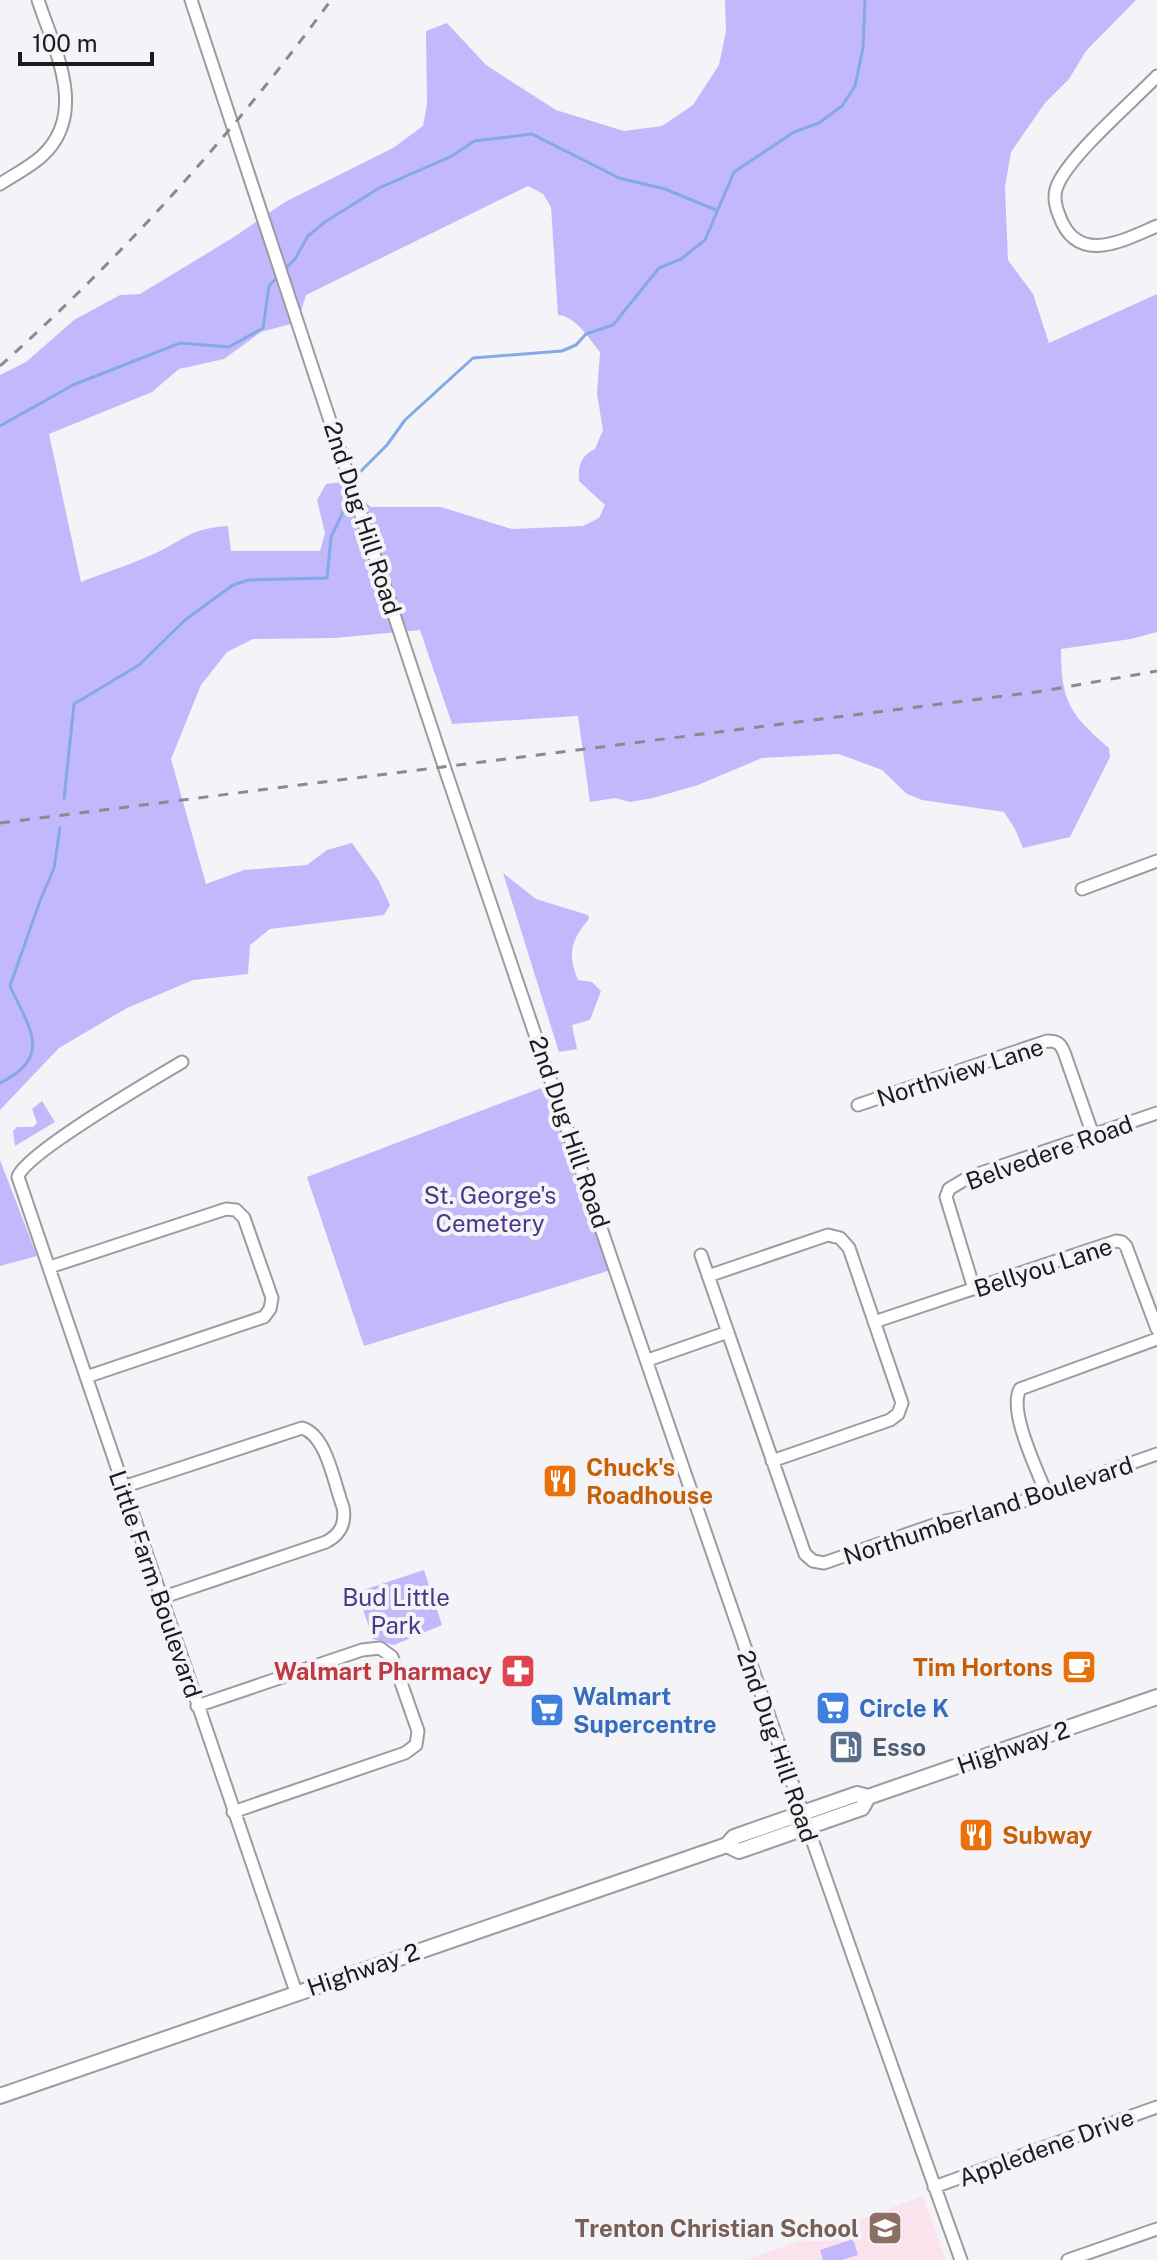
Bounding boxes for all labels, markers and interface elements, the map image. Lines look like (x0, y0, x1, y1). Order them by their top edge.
scale bar (20, 16, 152, 66)
text: 100 m (32, 29, 98, 57)
street label: 2nd Dug Hill Road (319, 418, 407, 618)
street label: 2nd Dug Hill Road (524, 1032, 616, 1232)
street label: Northview Lane (873, 1032, 1047, 1112)
street label: Belvedere Road (962, 1109, 1136, 1195)
park label: St. George's Cemetery (424, 1181, 556, 1237)
street label: Bellyou Lane (970, 1232, 1116, 1302)
street label: Northumberland Boulevard (840, 1450, 1136, 1570)
place label: Chuck's Roadhouse (586, 1453, 713, 1509)
restaurant icon: Chuck's Roadhouse (541, 1462, 579, 1500)
street label: Little Farm Boulevard (104, 1466, 208, 1702)
park label: Bud Little Park (342, 1583, 450, 1639)
street label: 2nd Dug Hill Road (732, 1646, 824, 1846)
cafe icon: Tim Hortons (1060, 1648, 1098, 1686)
pharmacy icon: Walmart Pharmacy (499, 1652, 537, 1690)
place label: Tim Hortons (913, 1653, 1053, 1681)
place label: Walmart Pharmacy (274, 1657, 492, 1685)
place label: Walmart Supercentre (573, 1682, 717, 1738)
supermarket icon: Circle K (814, 1689, 852, 1727)
supermarket icon: Walmart Supercentre (528, 1691, 566, 1729)
place label: Circle K (859, 1694, 949, 1722)
street label: Highway 2 (953, 1715, 1073, 1779)
fuel station icon: Esso (827, 1728, 865, 1766)
place label: Esso (872, 1733, 926, 1761)
restaurant icon: Subway (957, 1816, 995, 1854)
place label: Subway (1002, 1821, 1093, 1849)
street label: Highway 2 (303, 1937, 423, 2001)
street label: Appledene Drive (955, 2102, 1137, 2192)
school or university icon: Trenton Christian School (866, 2209, 904, 2247)
place label: Trenton Christian School (575, 2214, 859, 2242)

